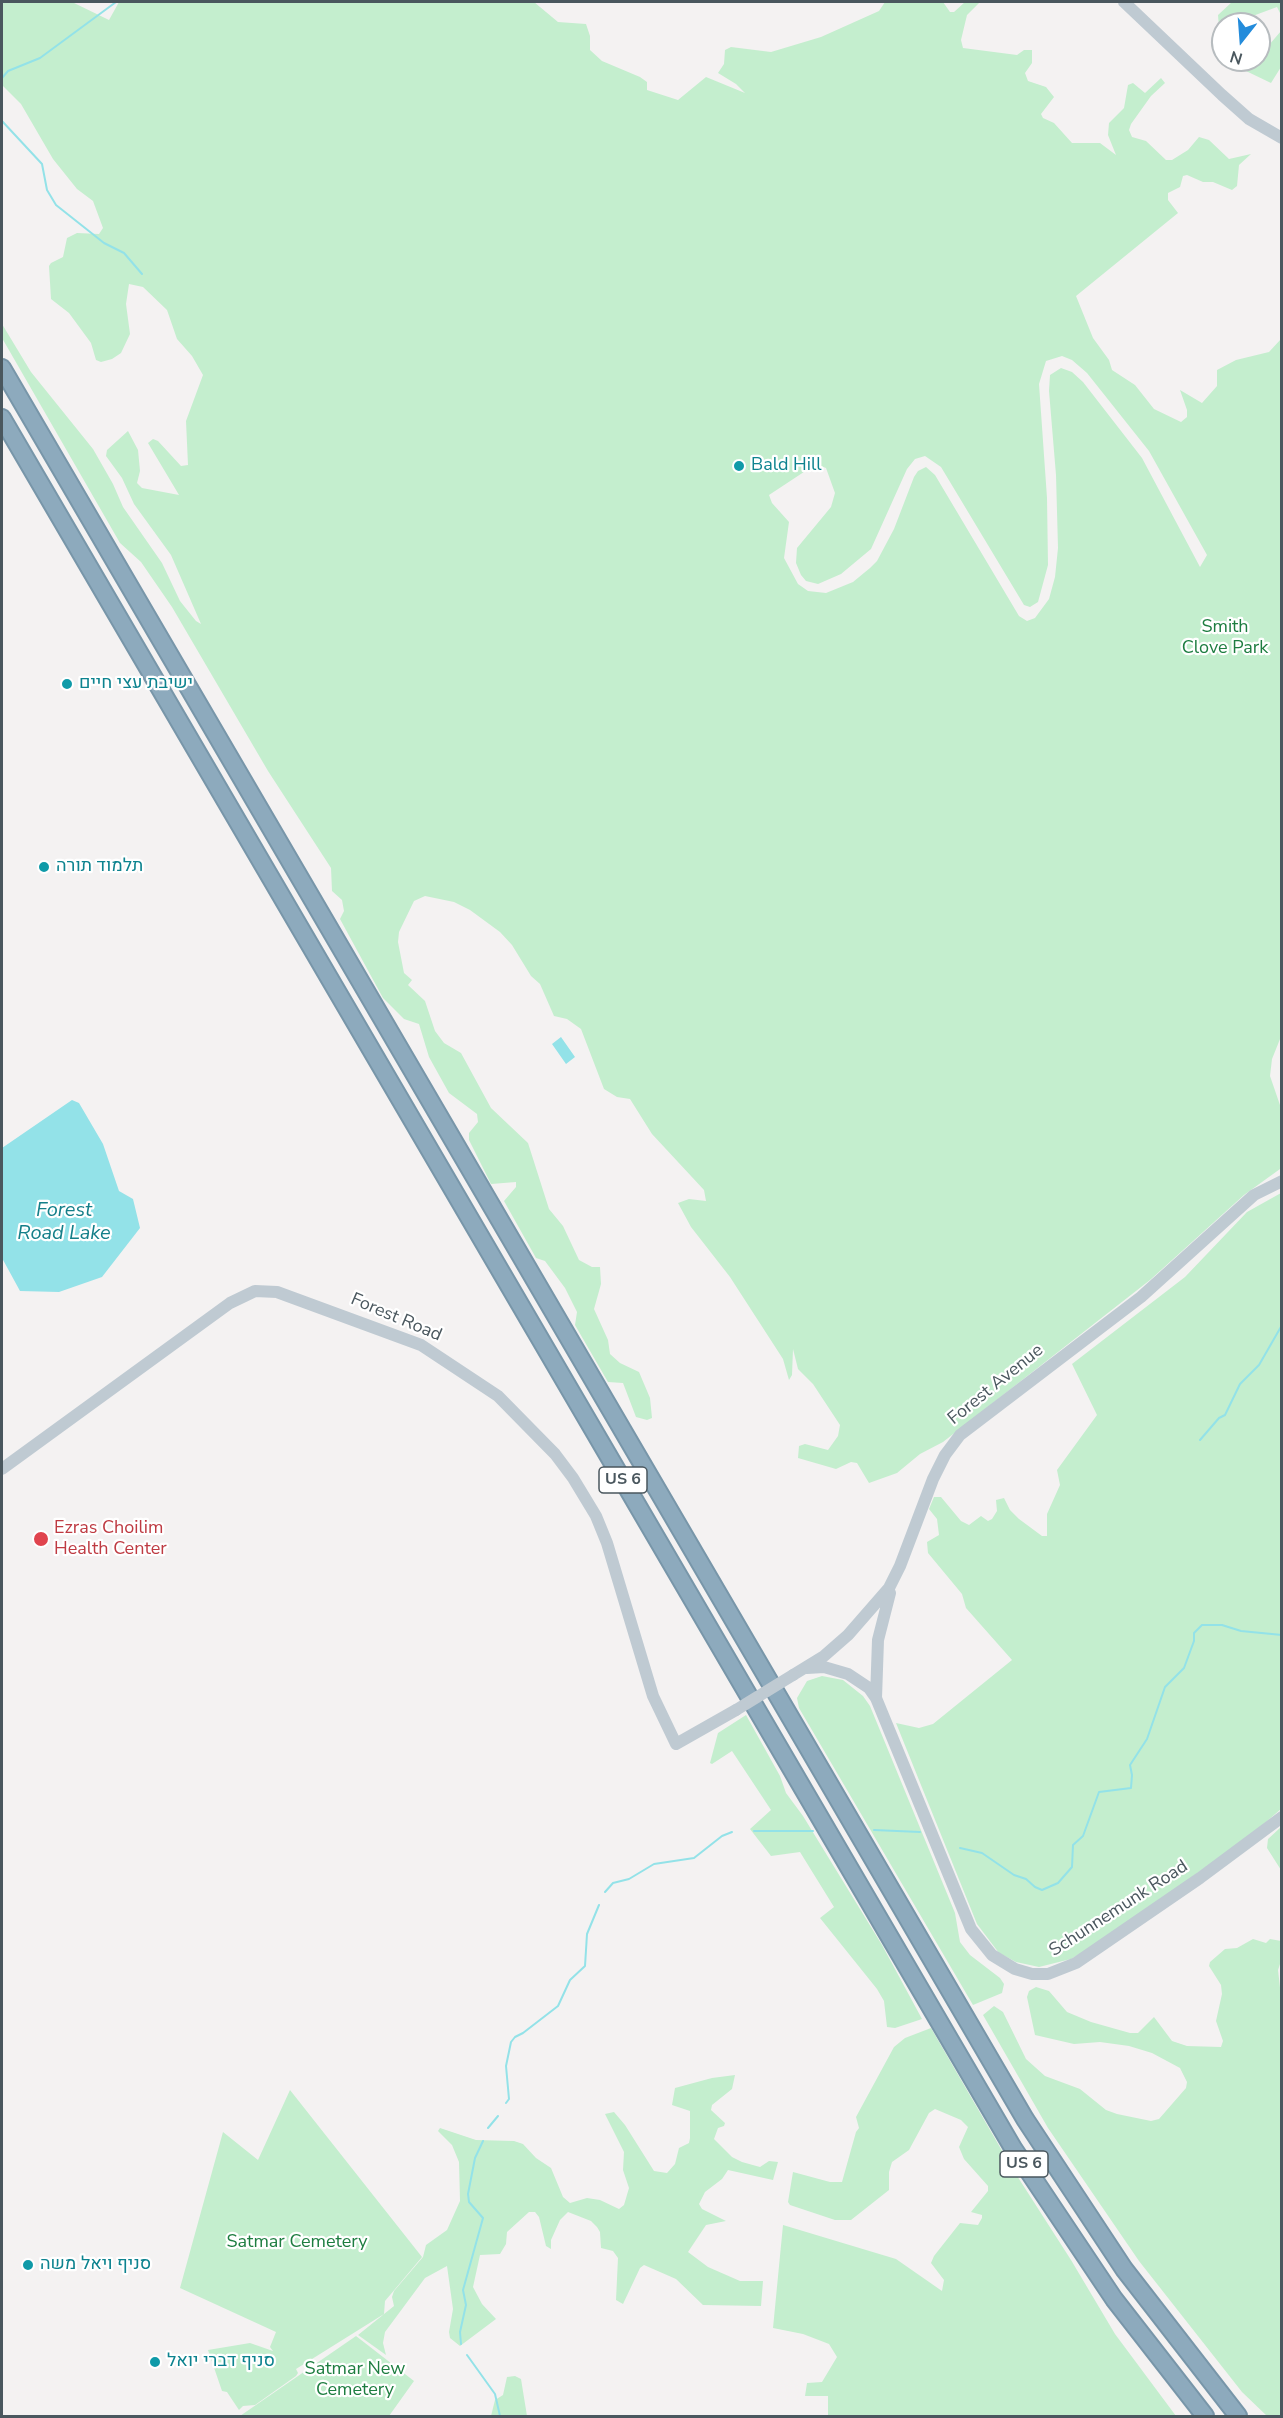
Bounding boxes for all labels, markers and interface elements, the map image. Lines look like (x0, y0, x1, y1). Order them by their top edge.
north arrow (1211, 12, 1271, 72)
text: N (1227, 45, 1245, 70)
place label: Bald Hill (751, 455, 822, 477)
marker: Bald Hill (732, 459, 746, 473)
park label: Smith Clove Park (1182, 617, 1268, 660)
place label: ישיבת עצי חיים (79, 673, 193, 695)
marker: ישיבת עצי חיים (60, 677, 74, 691)
place label: תלמוד תורה (56, 856, 143, 878)
marker: תלמוד תורה (37, 860, 51, 874)
water label: Forest Road Lake (17, 1199, 111, 1246)
street label: Forest Road (347, 1289, 445, 1347)
street label: Forest Avenue (944, 1340, 1048, 1430)
road number: US 6 (599, 1467, 647, 1493)
place label: Ezras Choilim Health Center (54, 1518, 167, 1561)
marker: Ezras Choilim Health Center (32, 1530, 50, 1548)
street label: Schunnemunk Road (1046, 1856, 1192, 1962)
road number: US 6 (1000, 2151, 1048, 2177)
park label: Satmar Cemetery (227, 2232, 367, 2254)
place label: סניף ויאל משה (40, 2254, 151, 2276)
marker: סניף ויאל משה (21, 2258, 35, 2272)
place label: סניף דברי יואל (167, 2351, 275, 2373)
marker: סניף דברי יואל (148, 2355, 162, 2369)
park label: Satmar New Cemetery (305, 2359, 405, 2402)

